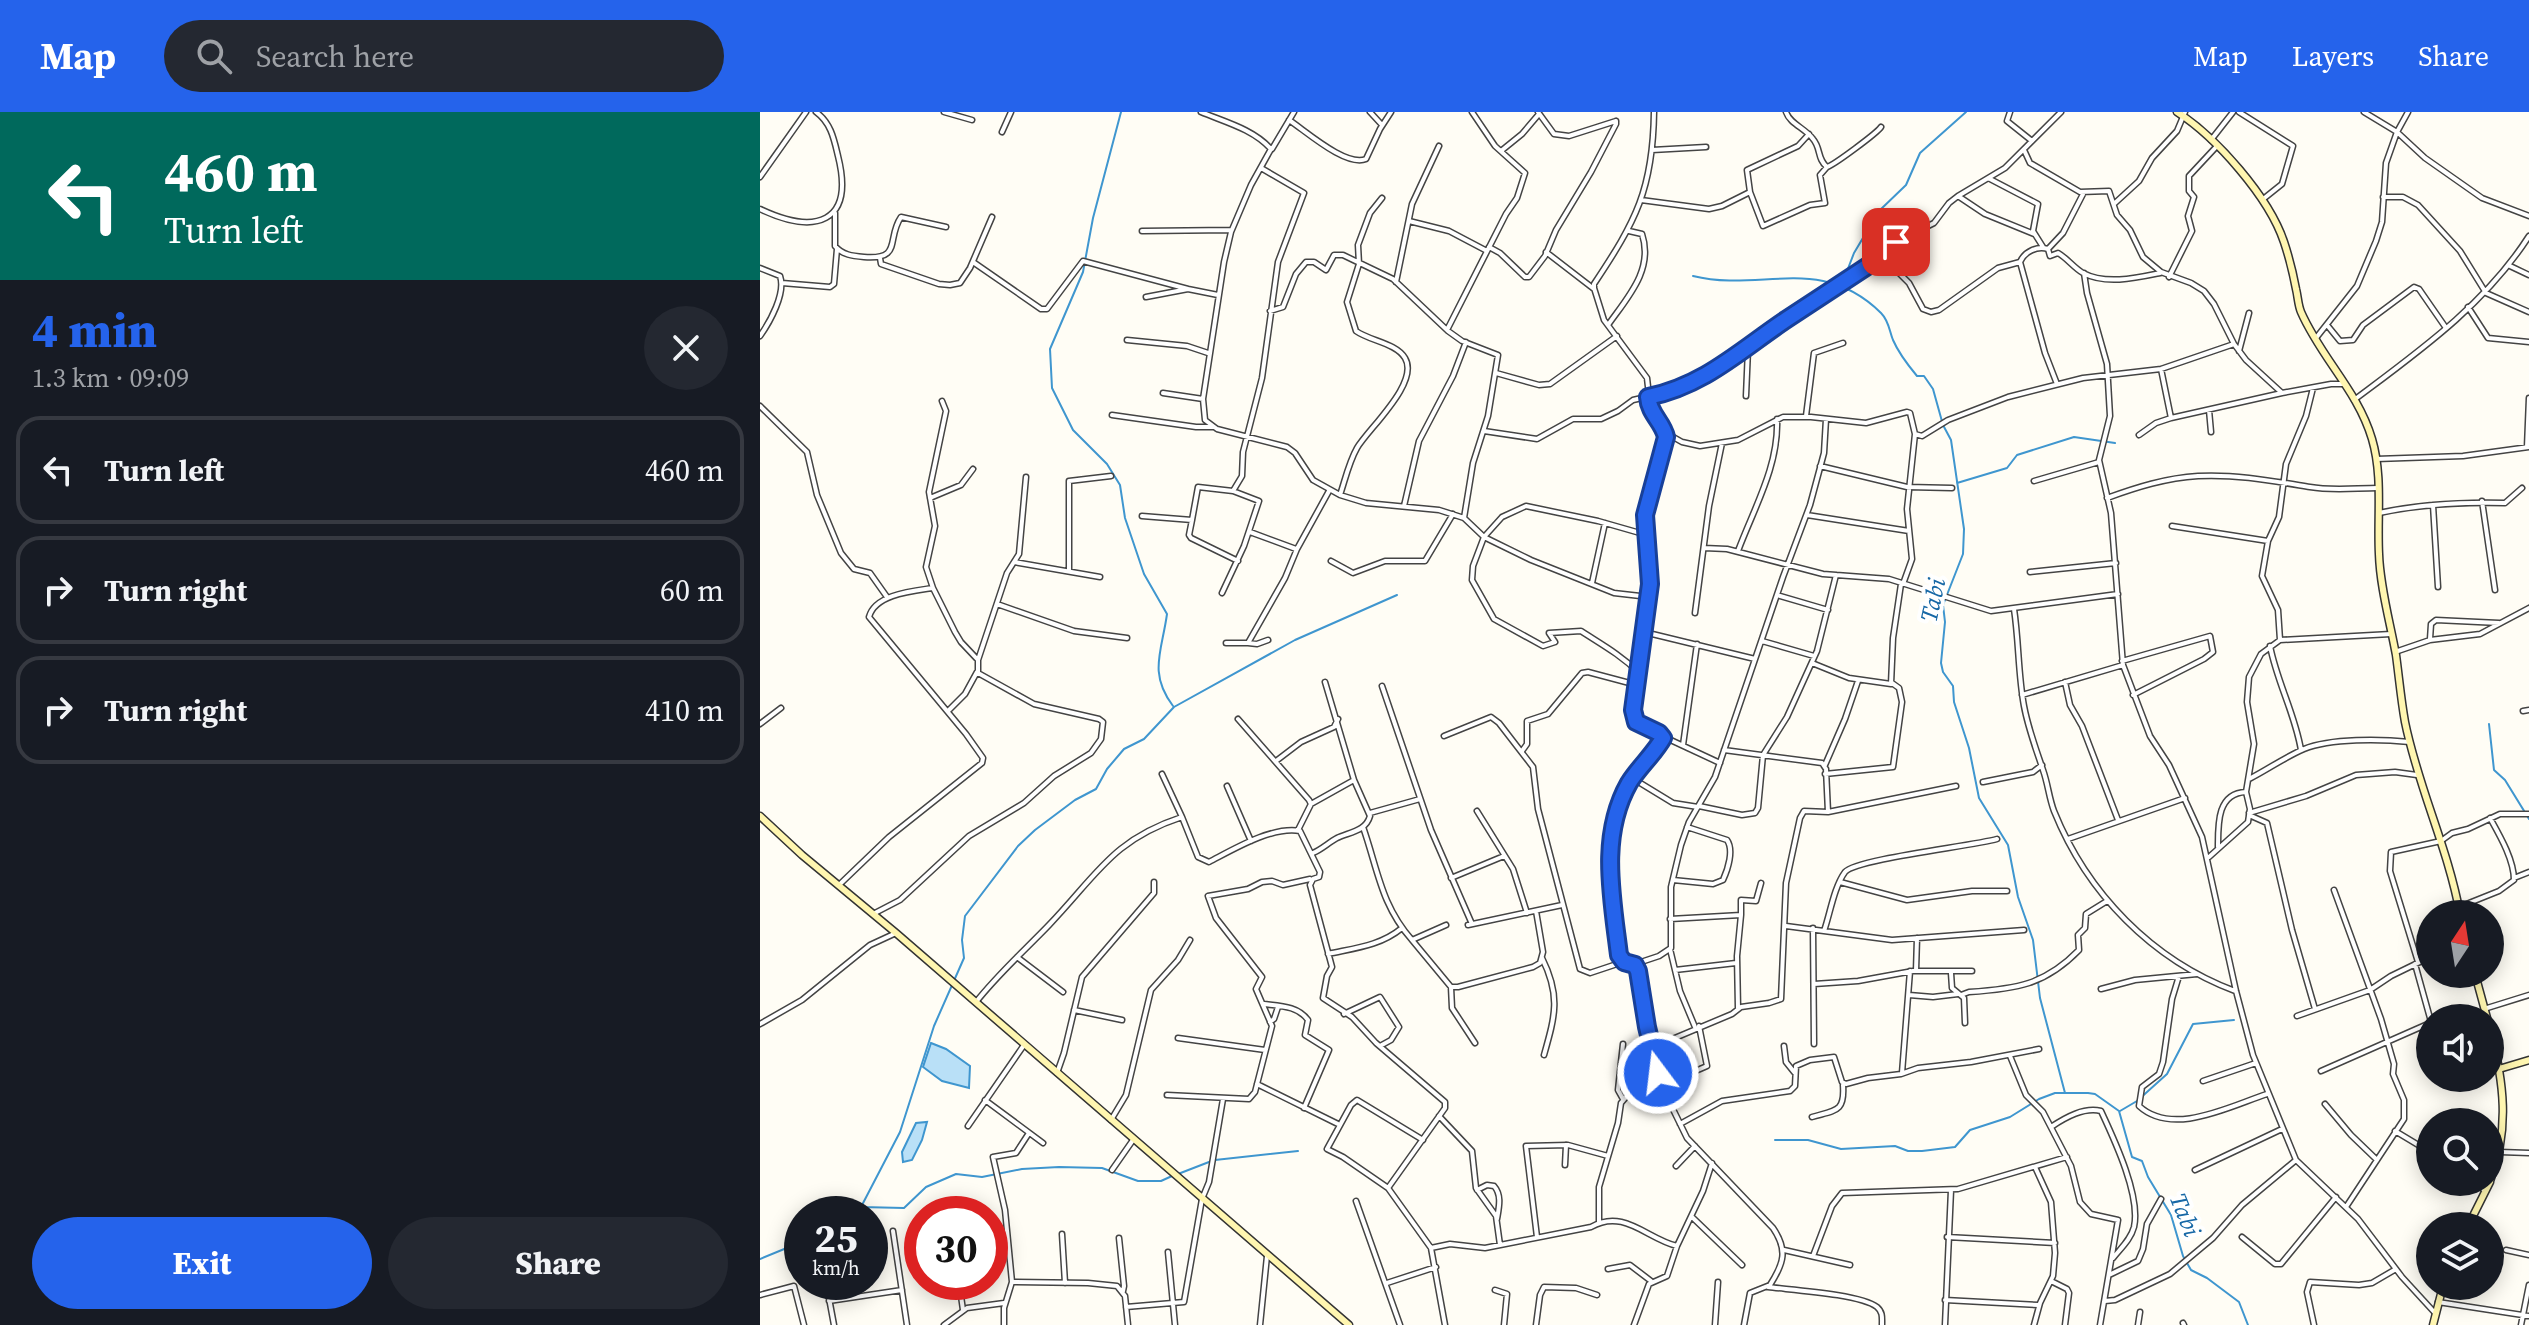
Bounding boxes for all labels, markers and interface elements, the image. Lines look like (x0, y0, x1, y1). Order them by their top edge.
search box (164, 20, 724, 92)
text: Map (40, 30, 116, 82)
icon: search (192, 34, 236, 78)
text: Search here (256, 36, 414, 77)
text: Map (2193, 37, 2248, 75)
text: Layers (2292, 37, 2374, 75)
text: Share (2418, 37, 2489, 75)
text: 460 m (164, 133, 318, 210)
icon: left (32, 144, 136, 248)
text: Turn left (164, 206, 303, 255)
pin (1862, 208, 1930, 276)
icon: arrive (1874, 220, 1918, 264)
text: 4 min (32, 297, 157, 363)
button: close (644, 306, 728, 390)
text: 1.3 km · 09:09 (32, 360, 189, 396)
icon: left (36, 448, 80, 492)
text: Turn left (104, 450, 224, 491)
text: 460 m (645, 450, 724, 491)
icon: right (36, 568, 80, 612)
text: Turn right (104, 570, 247, 611)
text: 60 m (660, 570, 724, 611)
water label: Tabi (1912, 574, 1953, 625)
icon: right (36, 688, 80, 732)
text: Turn right (104, 690, 247, 731)
text: 410 m (645, 690, 724, 731)
north arrow (2416, 900, 2504, 988)
map controls (2416, 900, 2504, 1300)
button: sound (2416, 1004, 2504, 1092)
position arrow (1616, 1031, 1700, 1115)
button: search (2416, 1108, 2504, 1196)
water label: Tabi (2162, 1188, 2209, 1242)
speed limit sign: 30 (904, 1196, 1008, 1300)
text: 25 (814, 1211, 858, 1265)
button: layers (2416, 1212, 2504, 1300)
button: Exit (32, 1217, 372, 1309)
button: Share (388, 1217, 728, 1309)
text: km/h (812, 1254, 860, 1282)

